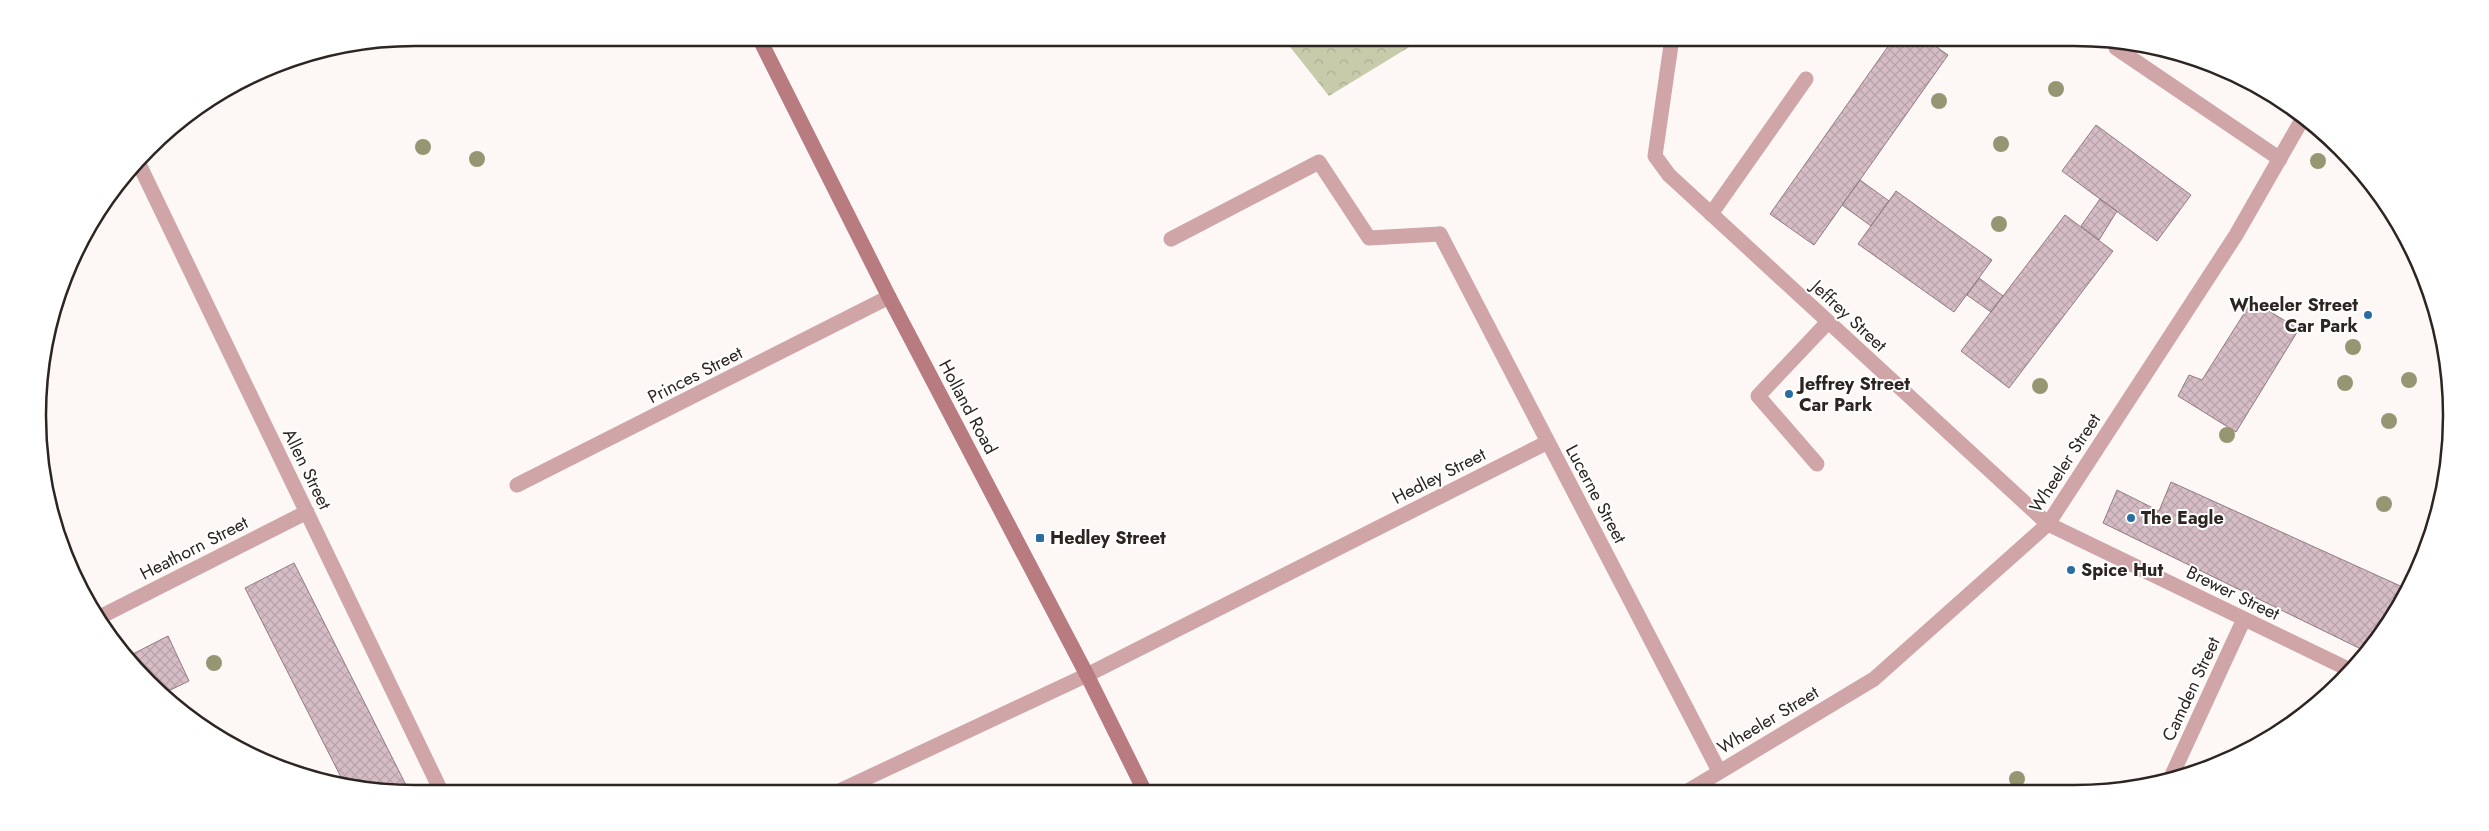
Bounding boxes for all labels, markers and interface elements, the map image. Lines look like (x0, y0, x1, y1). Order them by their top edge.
street label: Jeffrey Street (1804, 273, 1893, 358)
place label: Wheeler Street Car Park (2230, 292, 2359, 339)
marker: Wheeler Street Car Park (2362, 309, 2374, 321)
street label: Princes Street (643, 340, 748, 410)
street label: Holland Road (932, 355, 1004, 459)
place label: Jeffrey Street Car Park (1796, 371, 1910, 418)
marker: Jeffrey Street Car Park (1783, 388, 1795, 400)
street label: Wheeler Street (2023, 408, 2107, 518)
street label: Allen Street (276, 424, 338, 515)
street label: Lucerne Street (1559, 440, 1633, 549)
street label: Hedley Street (1388, 441, 1491, 511)
place label: The Eagle (2141, 505, 2224, 531)
street label: Heathorn Street (135, 509, 253, 586)
marker: The Eagle (2125, 512, 2137, 524)
place label: Hedley Street (1050, 525, 1166, 551)
marker: Hedley Street (1034, 532, 1046, 544)
place label: Spice Hut (2081, 557, 2163, 583)
street label: Brewer Street (2182, 559, 2285, 627)
marker: Spice Hut (2065, 564, 2077, 576)
street label: Camden Street (2155, 632, 2227, 745)
street label: Wheeler Street (1713, 679, 1824, 760)

